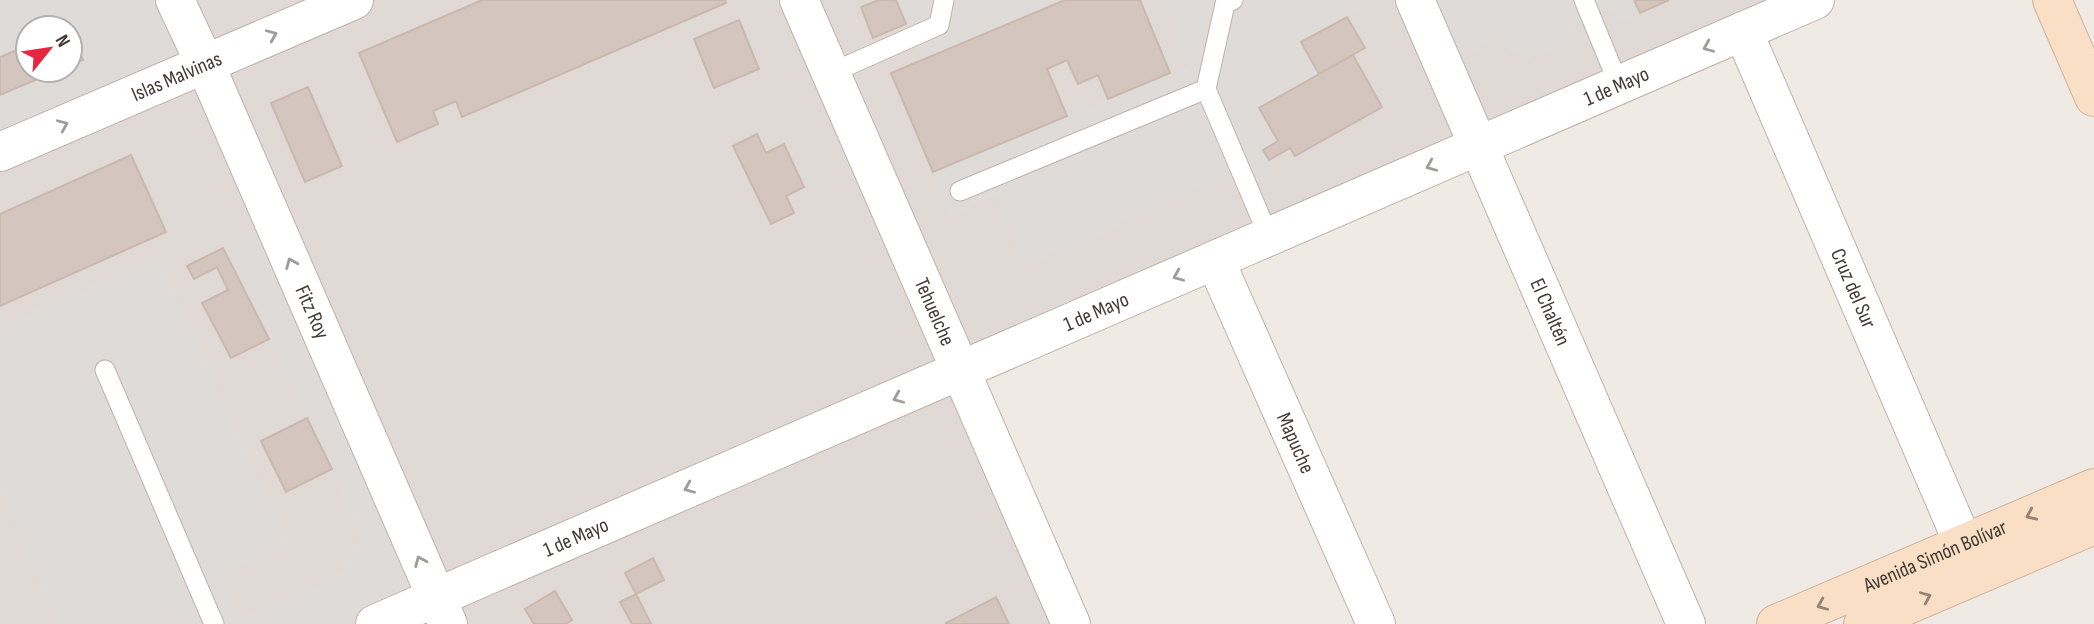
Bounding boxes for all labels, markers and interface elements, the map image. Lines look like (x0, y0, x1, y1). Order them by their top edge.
north arrow (14, 14, 84, 84)
one-way arrow (265, 30, 277, 44)
text: N (50, 31, 75, 51)
one-way arrow (1702, 38, 1714, 52)
street label: Islas Malvinas (128, 46, 226, 107)
street label: 1 de Mayo (1580, 61, 1653, 112)
one-way arrow (56, 120, 68, 134)
one-way arrow (1426, 158, 1439, 172)
street label: Cruz del Sur (1825, 245, 1881, 332)
one-way arrow (285, 258, 299, 270)
one-way arrow (1173, 268, 1185, 282)
street label: Tehuelche (909, 274, 960, 350)
street label: El Chaltén (1524, 275, 1576, 350)
street label: Fitz Roy (290, 282, 335, 343)
street label: 1 de Mayo (1060, 287, 1133, 337)
one-way arrow (893, 389, 905, 403)
street label: Mapuche (1271, 409, 1320, 477)
one-way arrow (684, 480, 697, 494)
one-way arrow (2026, 507, 2039, 521)
street label: 1 de Mayo (540, 512, 612, 562)
street label: Avenida Simón Bolívar (1859, 515, 2011, 599)
one-way arrow (415, 556, 429, 568)
one-way arrow (1918, 591, 1931, 605)
one-way arrow (1817, 596, 1829, 610)

